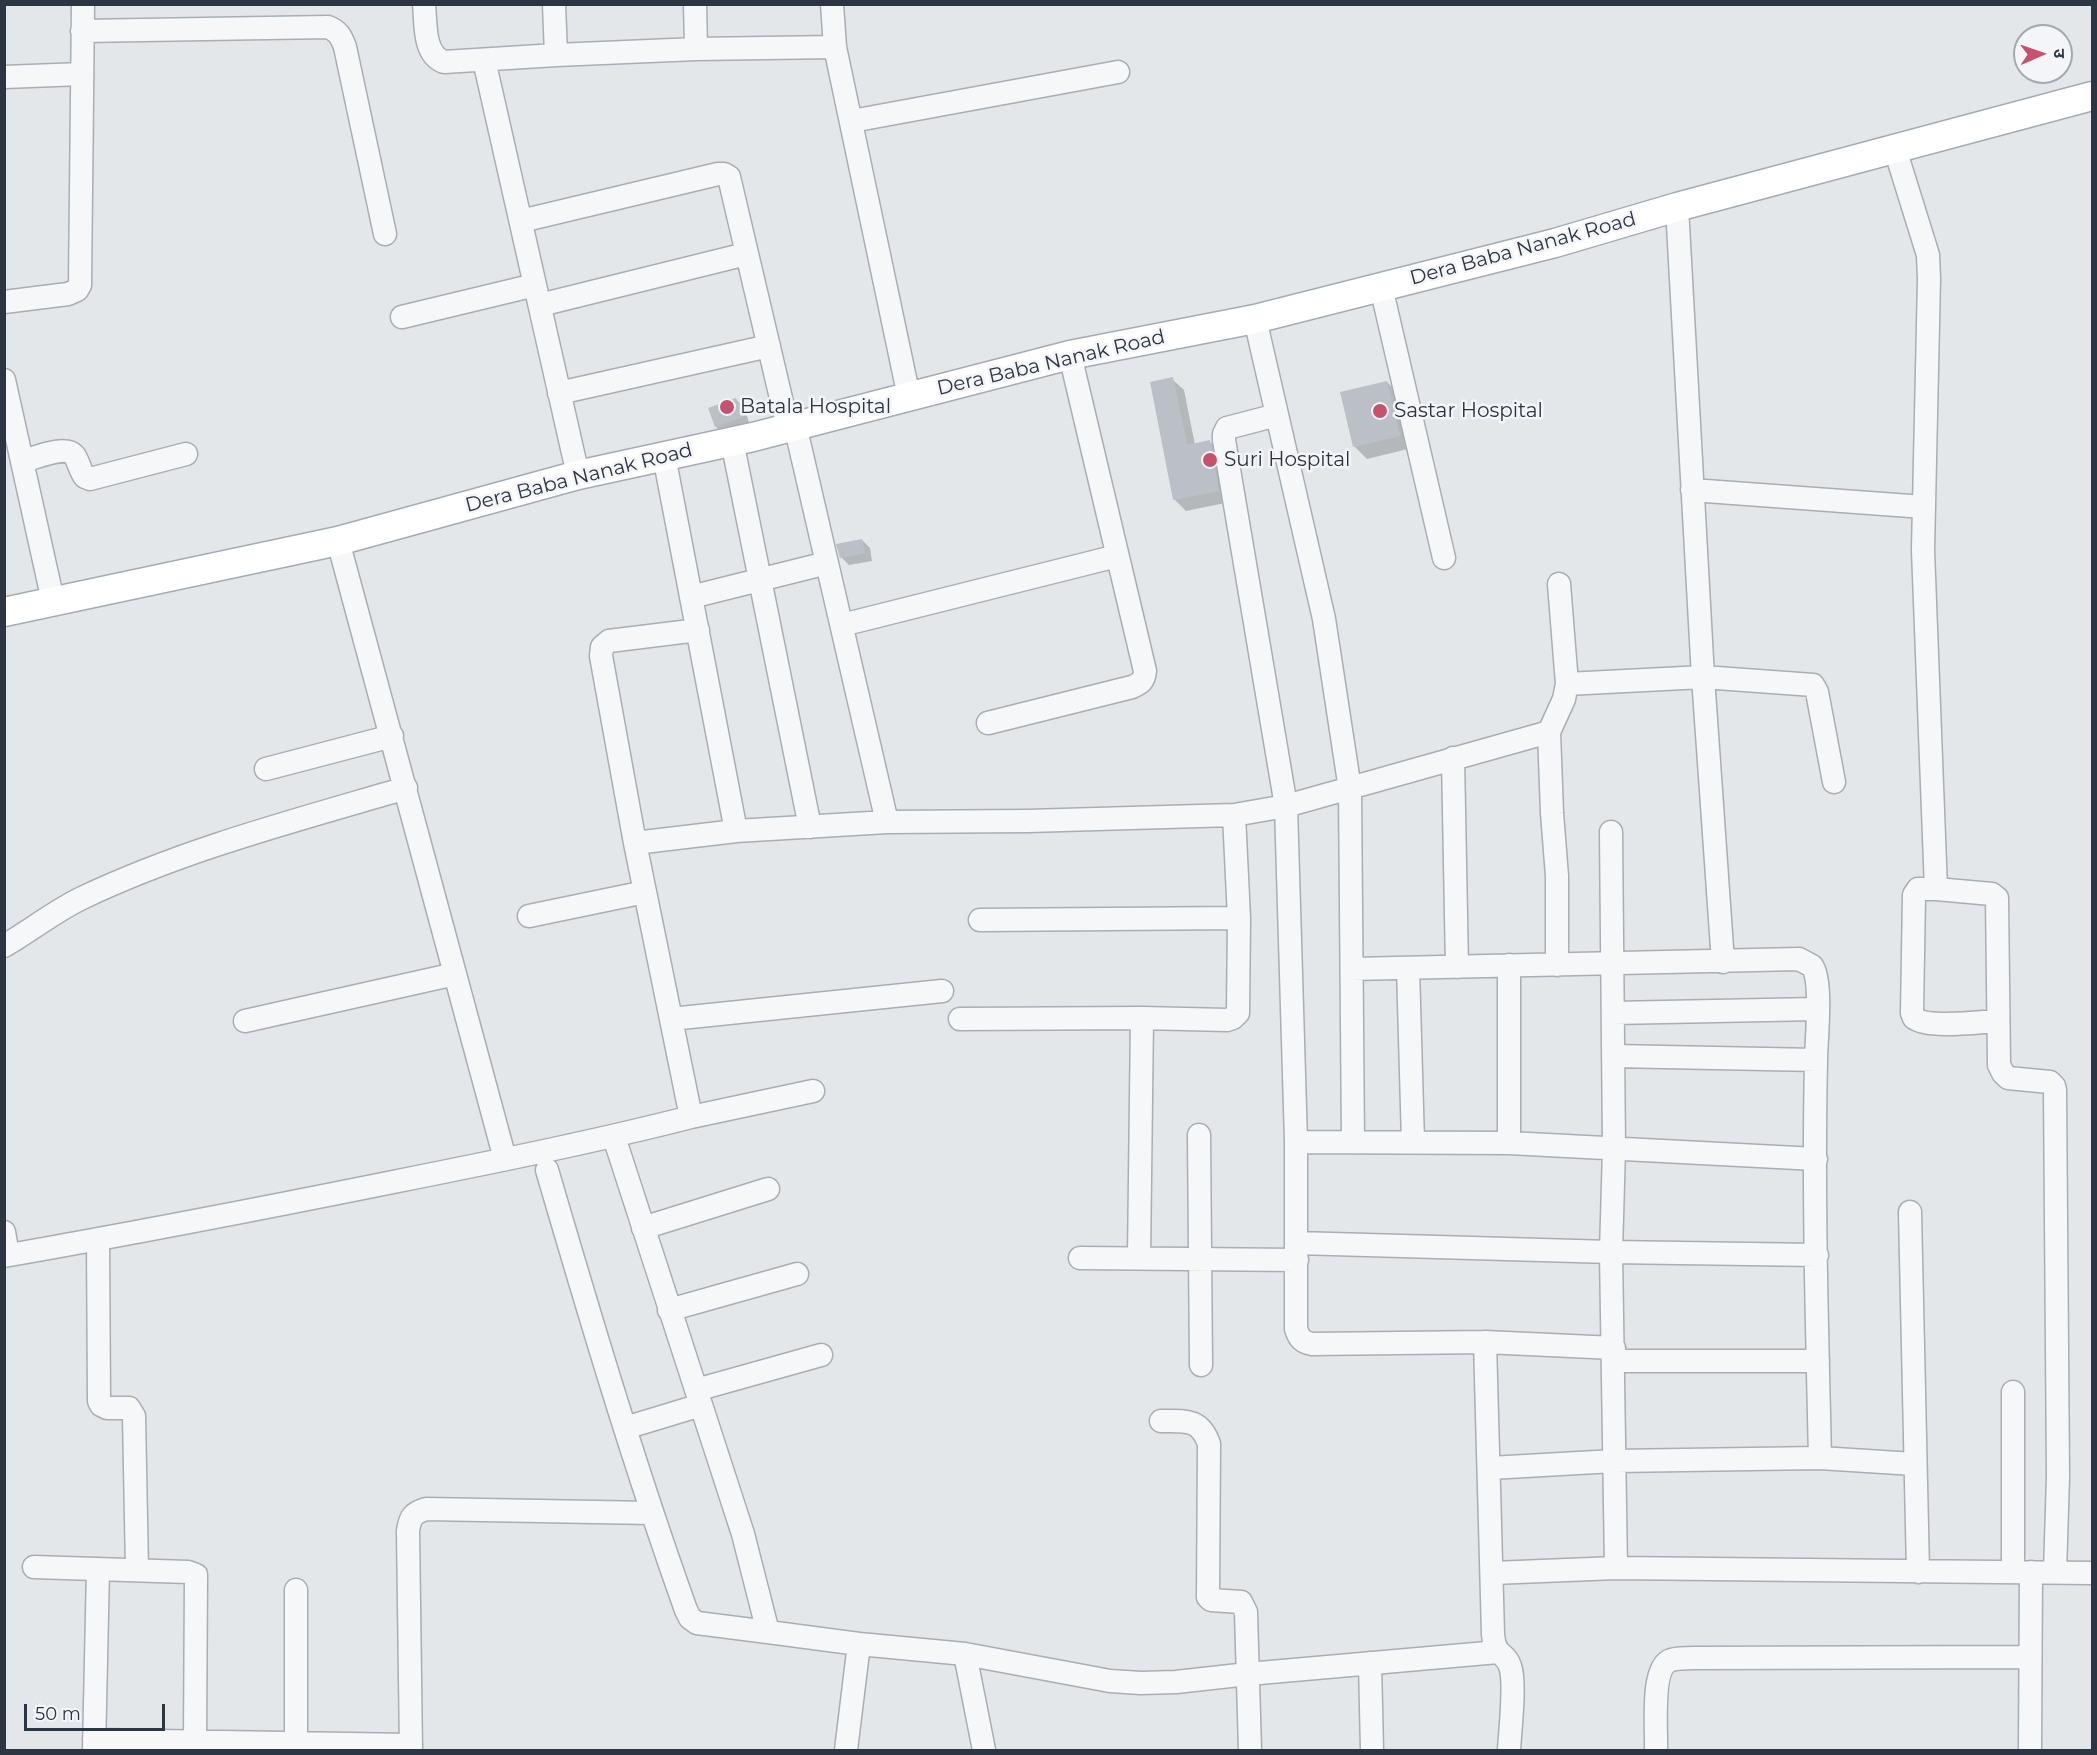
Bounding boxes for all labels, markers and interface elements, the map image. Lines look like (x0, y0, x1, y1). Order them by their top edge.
north arrow (2013, 24, 2073, 84)
text: उ (2050, 48, 2069, 58)
street label: Dera Baba Nanak Road (1407, 207, 1639, 291)
street label: Dera Baba Nanak Road (935, 325, 1167, 401)
place label: Batala Hospital (740, 395, 891, 419)
marker: Batala Hospital (718, 398, 736, 416)
place label: Sastar Hospital (1394, 399, 1543, 423)
marker: Sastar Hospital (1371, 402, 1389, 420)
street label: Dera Baba Nanak Road (463, 438, 695, 518)
place label: Suri Hospital (1224, 448, 1350, 472)
marker: Suri Hospital (1201, 451, 1219, 469)
scale bar (27, 1692, 168, 1730)
text: 50 m (35, 1703, 81, 1725)

